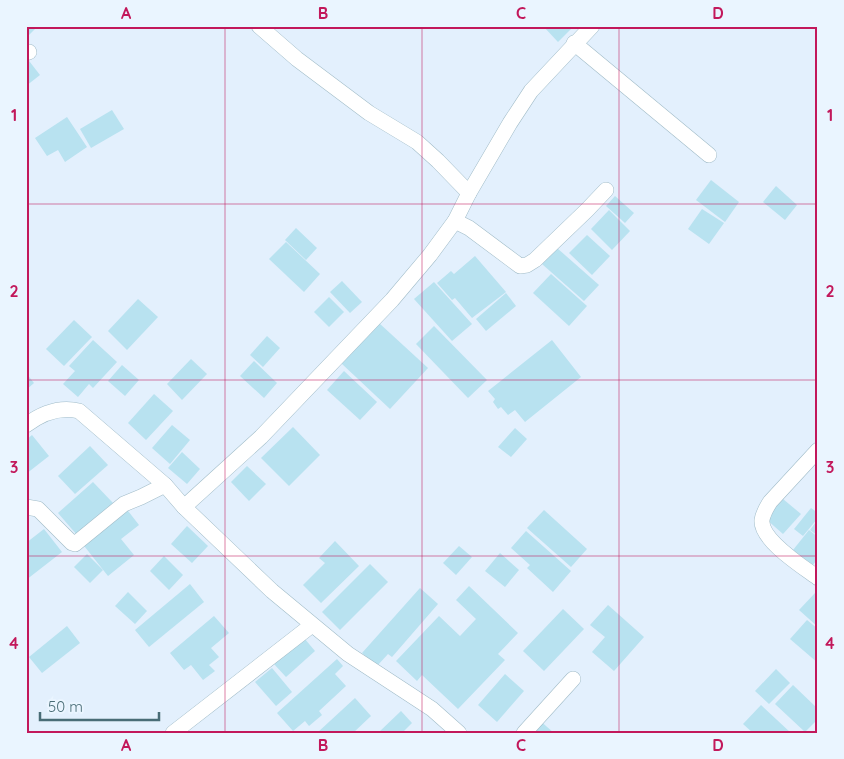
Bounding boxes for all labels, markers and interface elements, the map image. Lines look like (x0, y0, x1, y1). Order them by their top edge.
text: A (121, 3, 132, 23)
text: B (318, 3, 328, 23)
text: C (516, 3, 526, 23)
text: D (712, 3, 724, 23)
text: 1 (11, 105, 17, 125)
text: 1 (827, 105, 833, 125)
text: 2 (9, 281, 19, 301)
text: 2 (825, 281, 835, 301)
text: 3 (10, 457, 18, 477)
text: 3 (826, 457, 834, 477)
text: 4 (9, 633, 19, 653)
text: 4 (825, 633, 835, 653)
scale bar (40, 689, 159, 721)
text: 50 m (48, 697, 83, 716)
text: A (121, 735, 132, 755)
text: B (318, 735, 328, 755)
text: C (516, 735, 526, 755)
text: D (712, 735, 724, 755)

